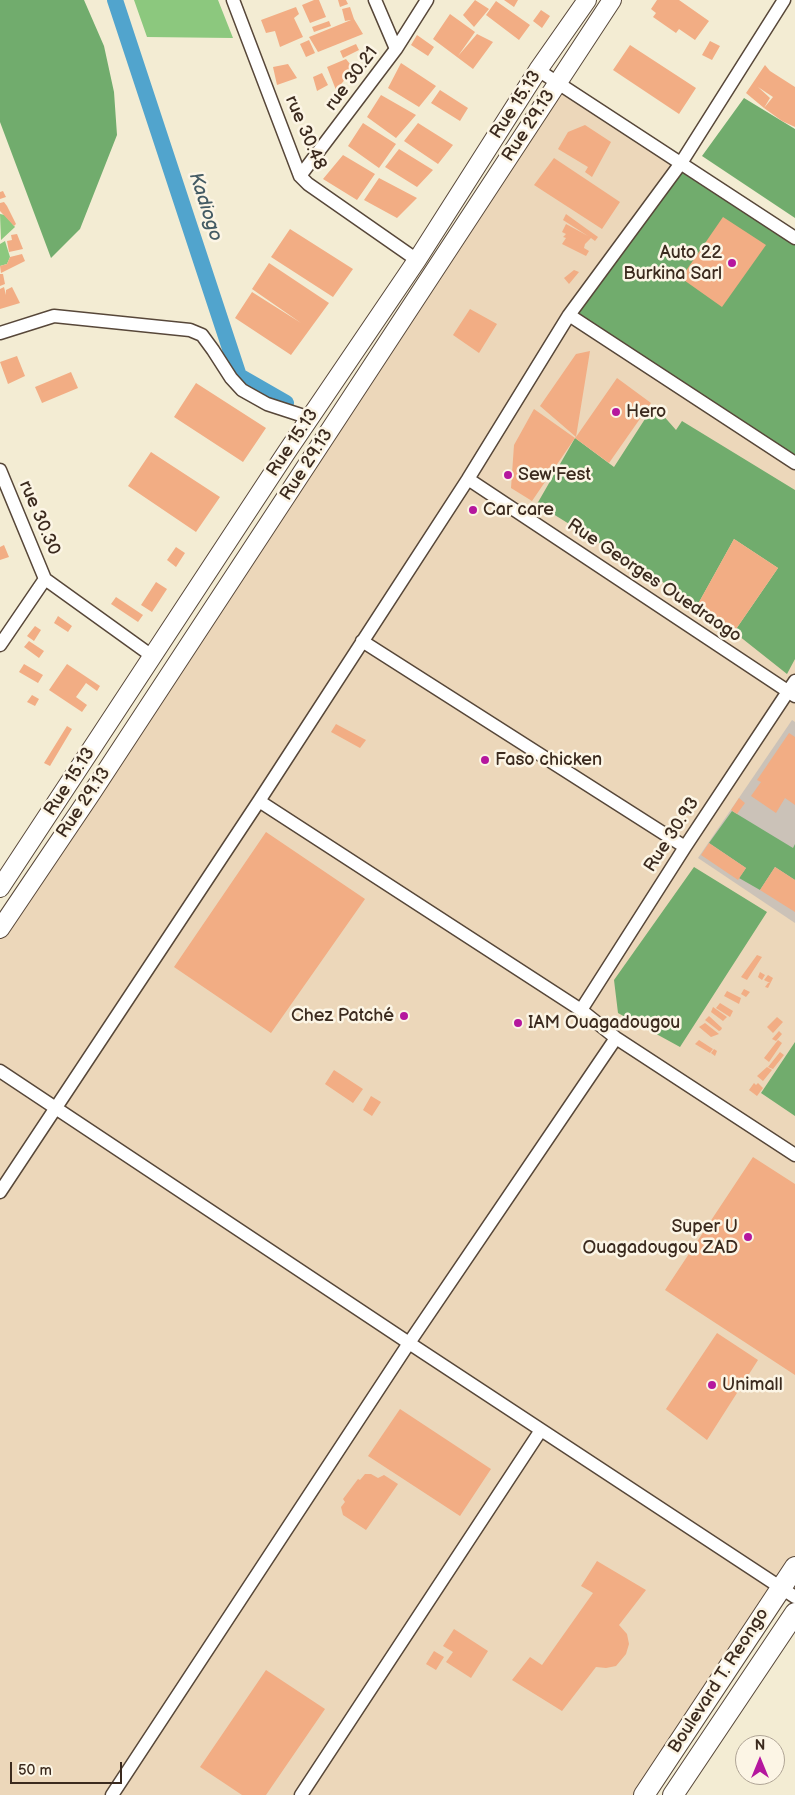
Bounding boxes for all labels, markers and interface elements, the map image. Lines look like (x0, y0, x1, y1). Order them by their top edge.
street label: rue 30.21 (321, 43, 383, 115)
street label: Rue 15.13 (486, 67, 546, 143)
street label: Rue 29.13 (498, 86, 560, 166)
street label: rue 30.48 (280, 93, 330, 173)
water label: Kadiogo (183, 170, 227, 244)
place label: Auto 22 Burkina Sarl (623, 242, 722, 284)
marker: Auto 22 Burkina Sarl (726, 257, 738, 269)
place label: Hero (626, 401, 666, 423)
street label: Rue 15.13 (262, 405, 324, 481)
marker: Hero (610, 406, 622, 418)
street label: Rue 29.13 (276, 425, 338, 505)
place label: Sew'Fest (518, 464, 591, 486)
marker: Sew'Fest (502, 469, 514, 481)
street label: rue 30.30 (14, 477, 64, 559)
place label: Car care (483, 499, 554, 521)
marker: Car care (467, 504, 479, 516)
street label: Rue Georges Ouedraogo (563, 515, 745, 647)
street label: Rue 15.13 (40, 744, 100, 820)
place label: Faso chicken (495, 749, 602, 771)
marker: Faso chicken (479, 754, 491, 766)
street label: Rue 29.13 (52, 763, 116, 843)
street label: Rue 30.93 (640, 793, 704, 877)
place label: Chez Patché (291, 1005, 394, 1027)
marker: Chez Patché (398, 1010, 410, 1022)
place label: IAM Ouagadougou (528, 1012, 680, 1034)
marker: IAM Ouagadougou (512, 1017, 524, 1029)
place label: Super U Ouagadougou ZAD (583, 1216, 738, 1258)
marker: Super U Ouagadougou ZAD (742, 1231, 754, 1243)
place label: Unimall (722, 1374, 783, 1396)
marker: Unimall (706, 1379, 718, 1391)
street label: Boulevard T. Reongo (664, 1604, 774, 1758)
north arrow (735, 1735, 785, 1785)
text: N (755, 1737, 765, 1754)
scale bar (12, 1752, 125, 1784)
text: 50 m (18, 1761, 52, 1780)

